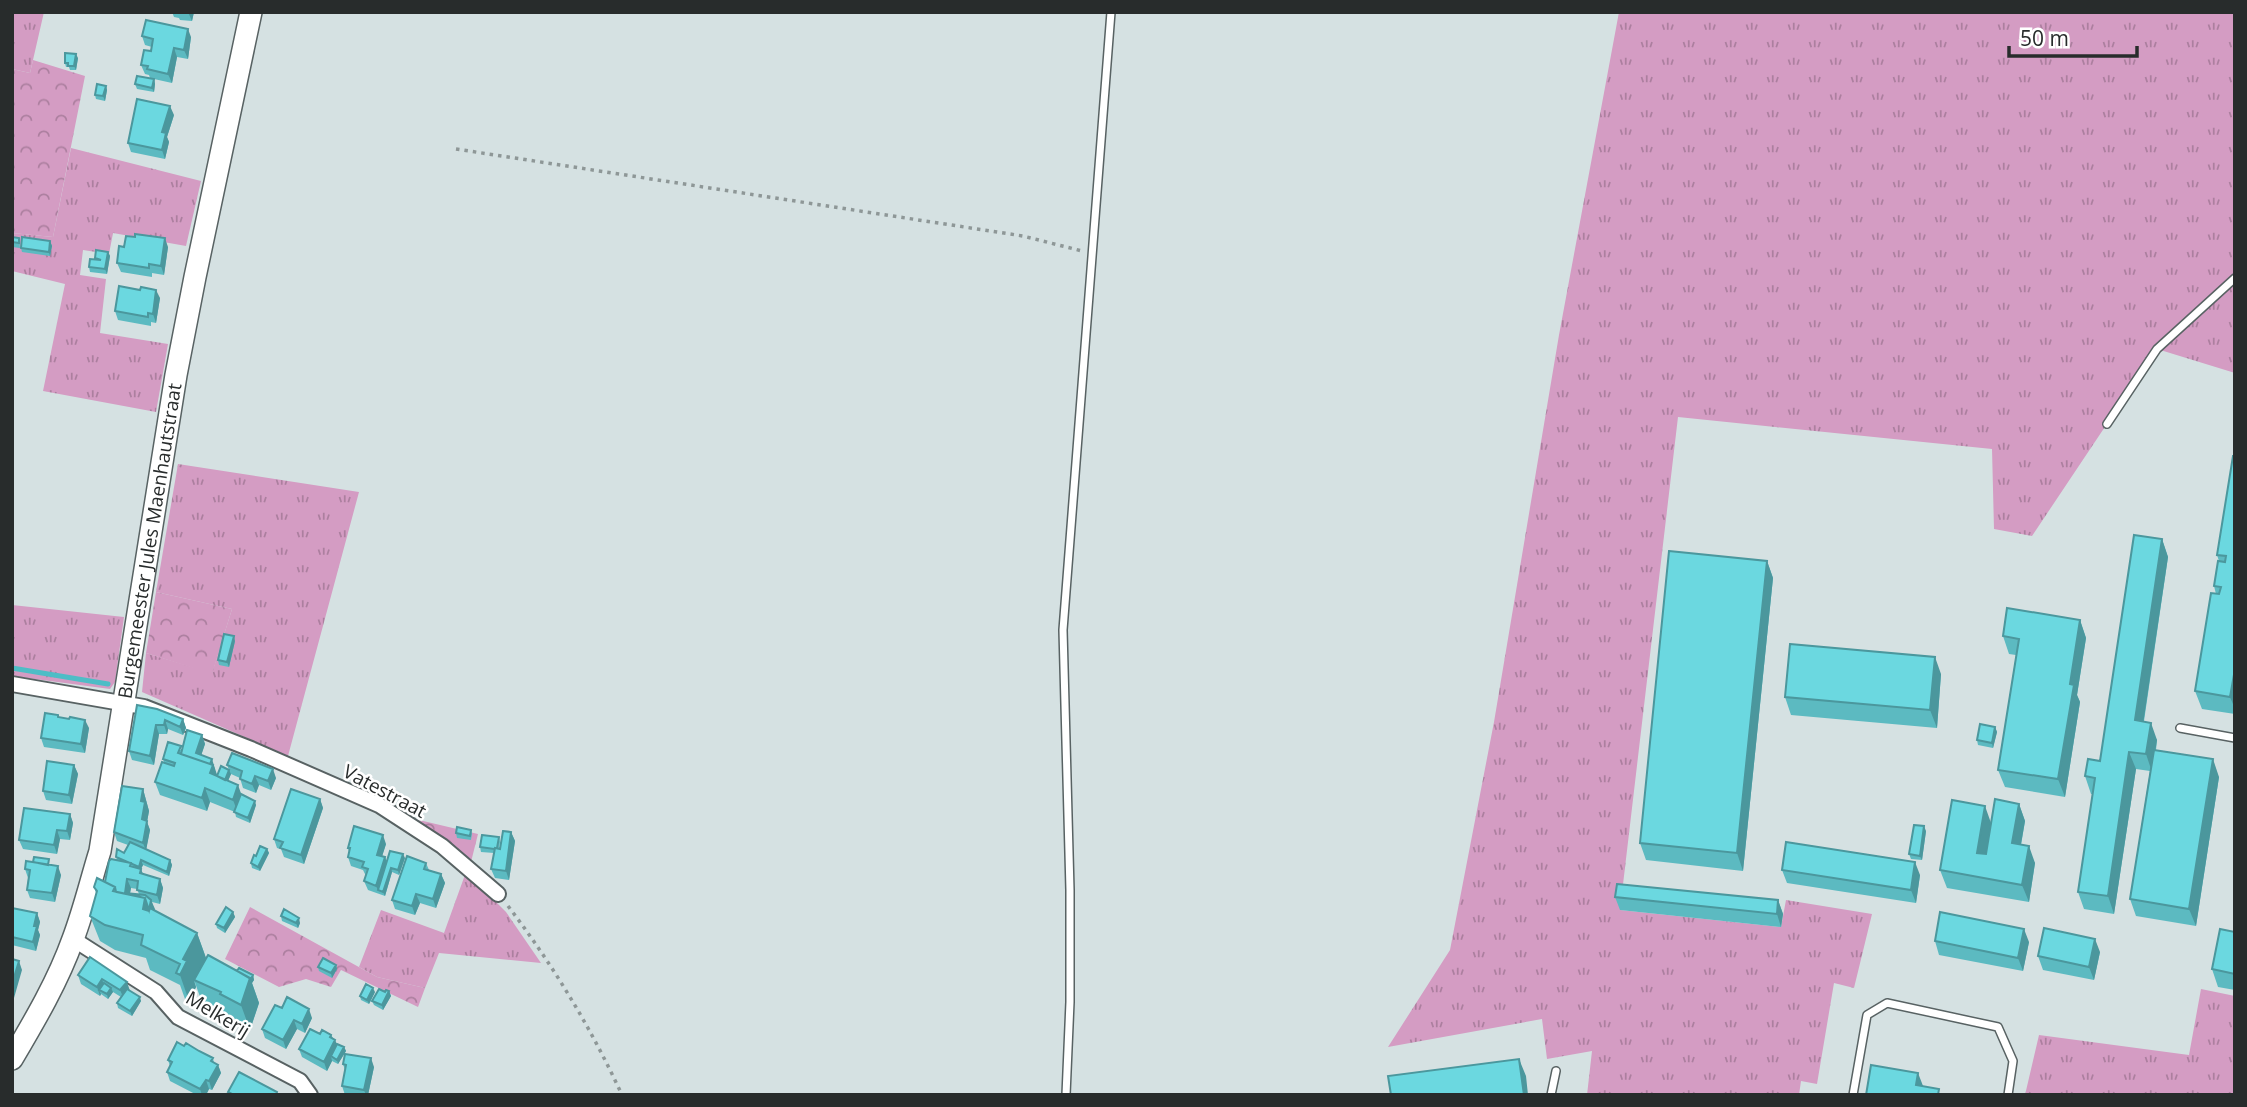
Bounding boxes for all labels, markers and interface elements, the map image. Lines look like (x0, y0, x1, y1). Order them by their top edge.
scale bar (2009, 14, 2137, 58)
text: 50 m (2020, 24, 2069, 52)
street label: Burgemeester Jules Maenhautstraat (112, 381, 188, 700)
street label: Vatestraat (339, 758, 431, 824)
street label: Melkerij (181, 985, 255, 1043)

